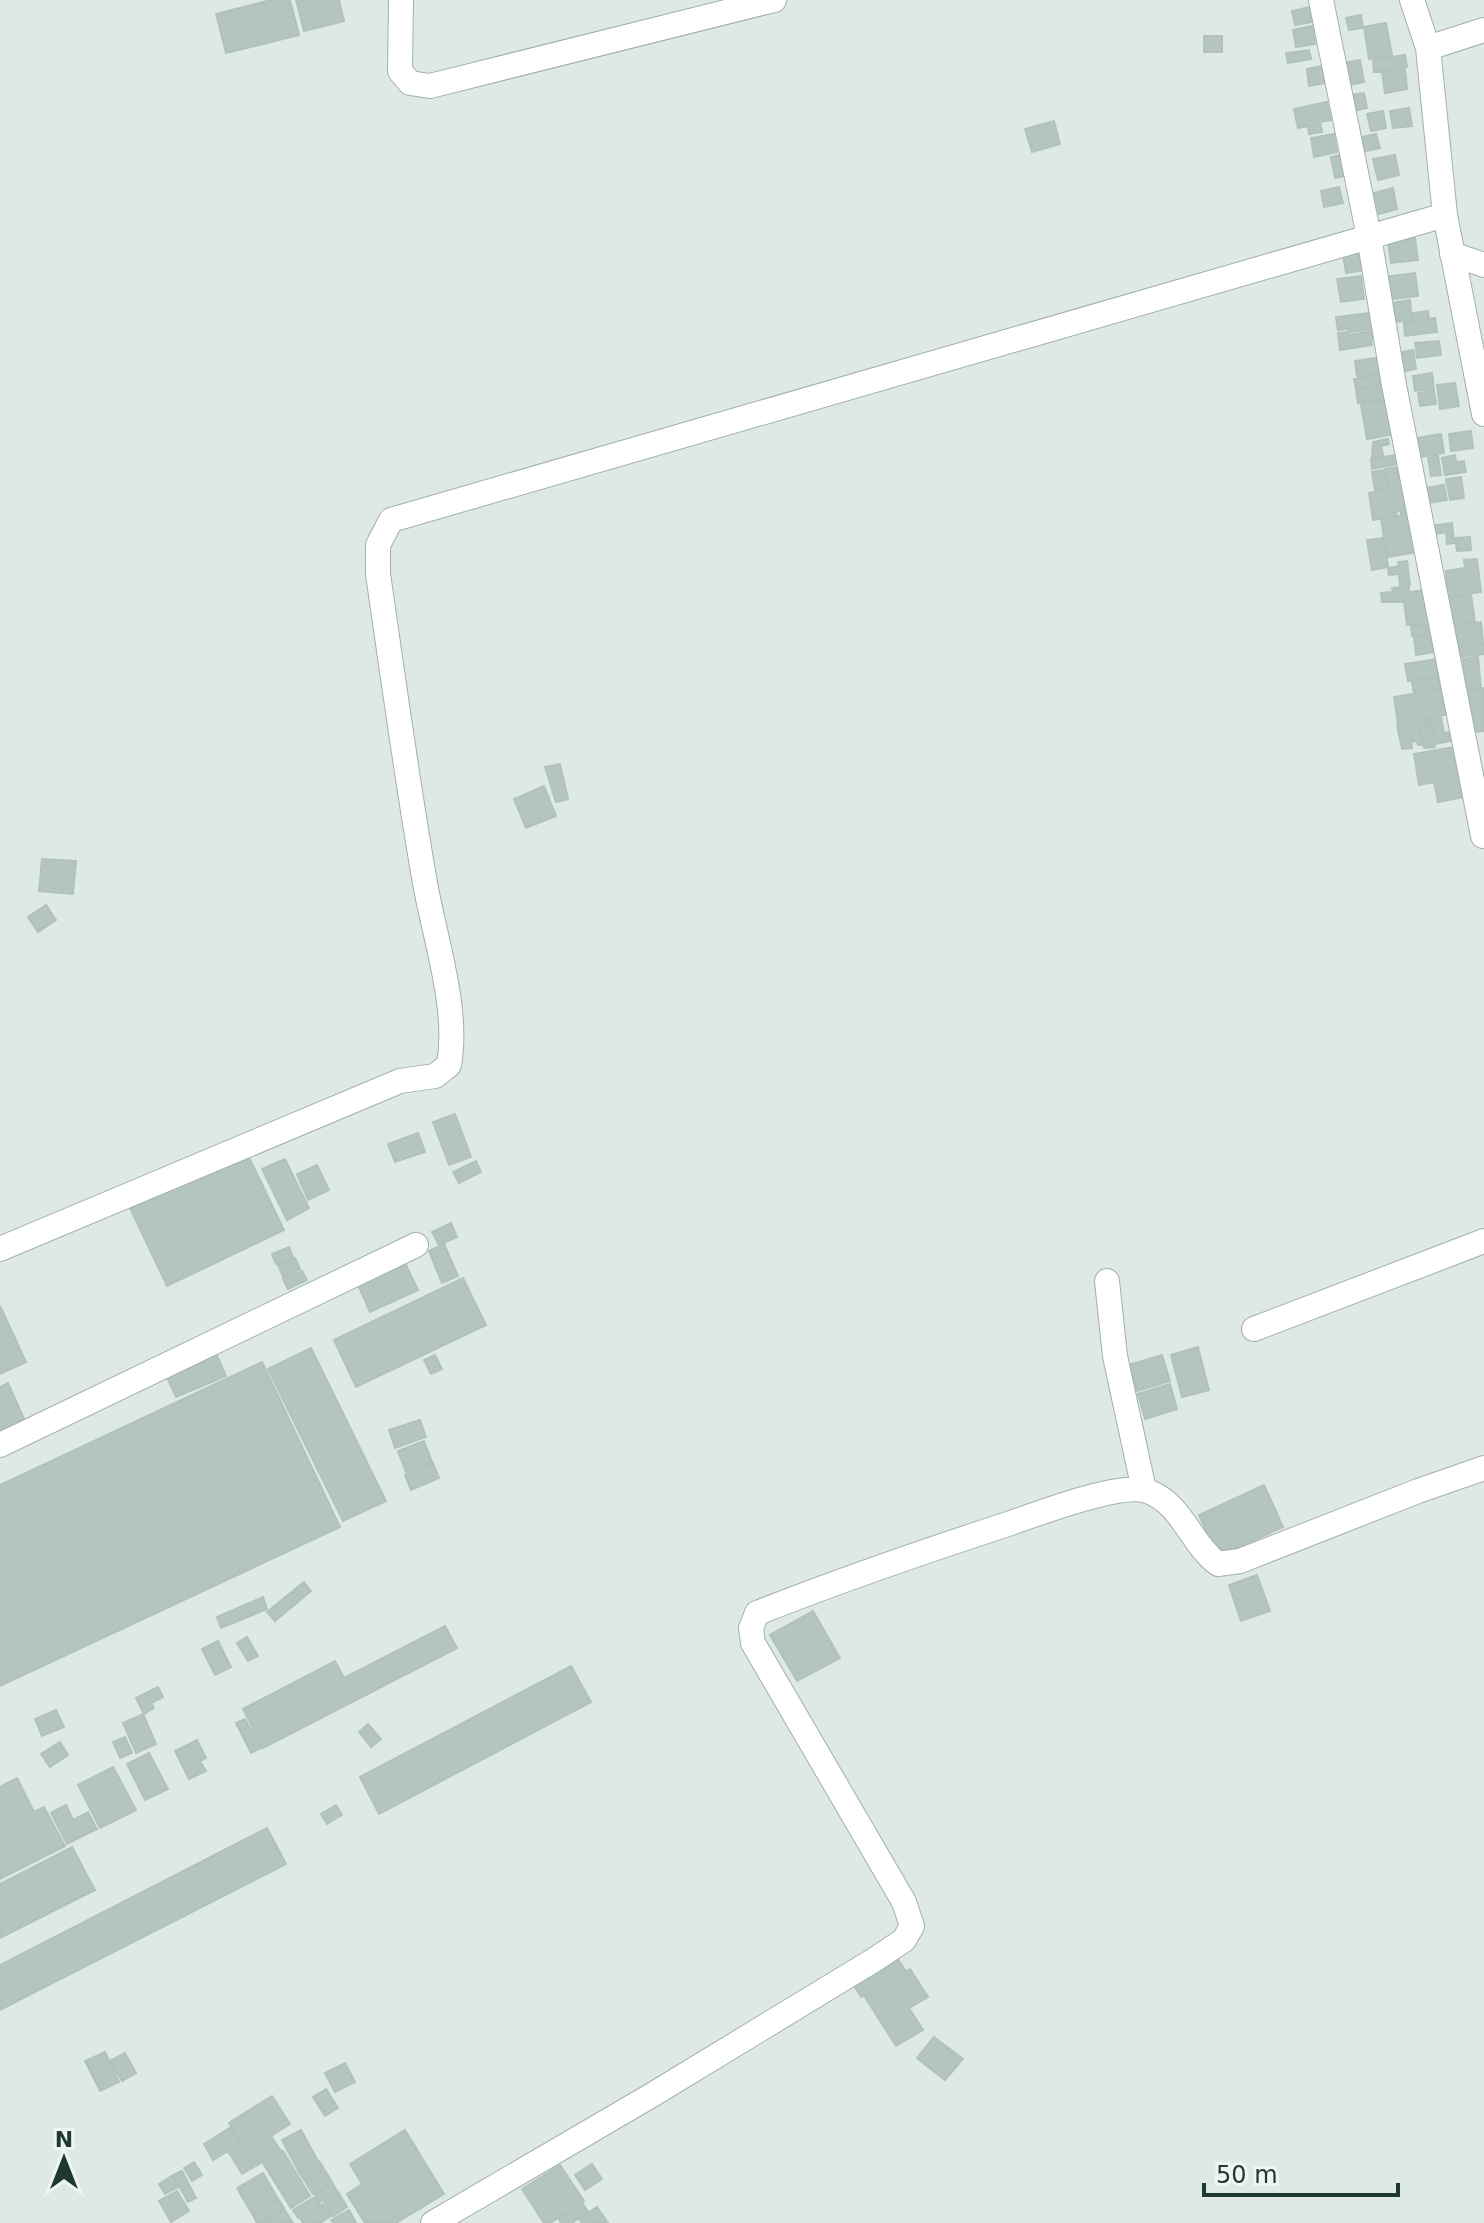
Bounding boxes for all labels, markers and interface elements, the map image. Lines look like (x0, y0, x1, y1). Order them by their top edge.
north arrow (24, 2119, 104, 2199)
text: N (55, 2127, 73, 2152)
scale bar (1204, 2147, 1398, 2197)
text: 50 m (1216, 2161, 1278, 2189)

